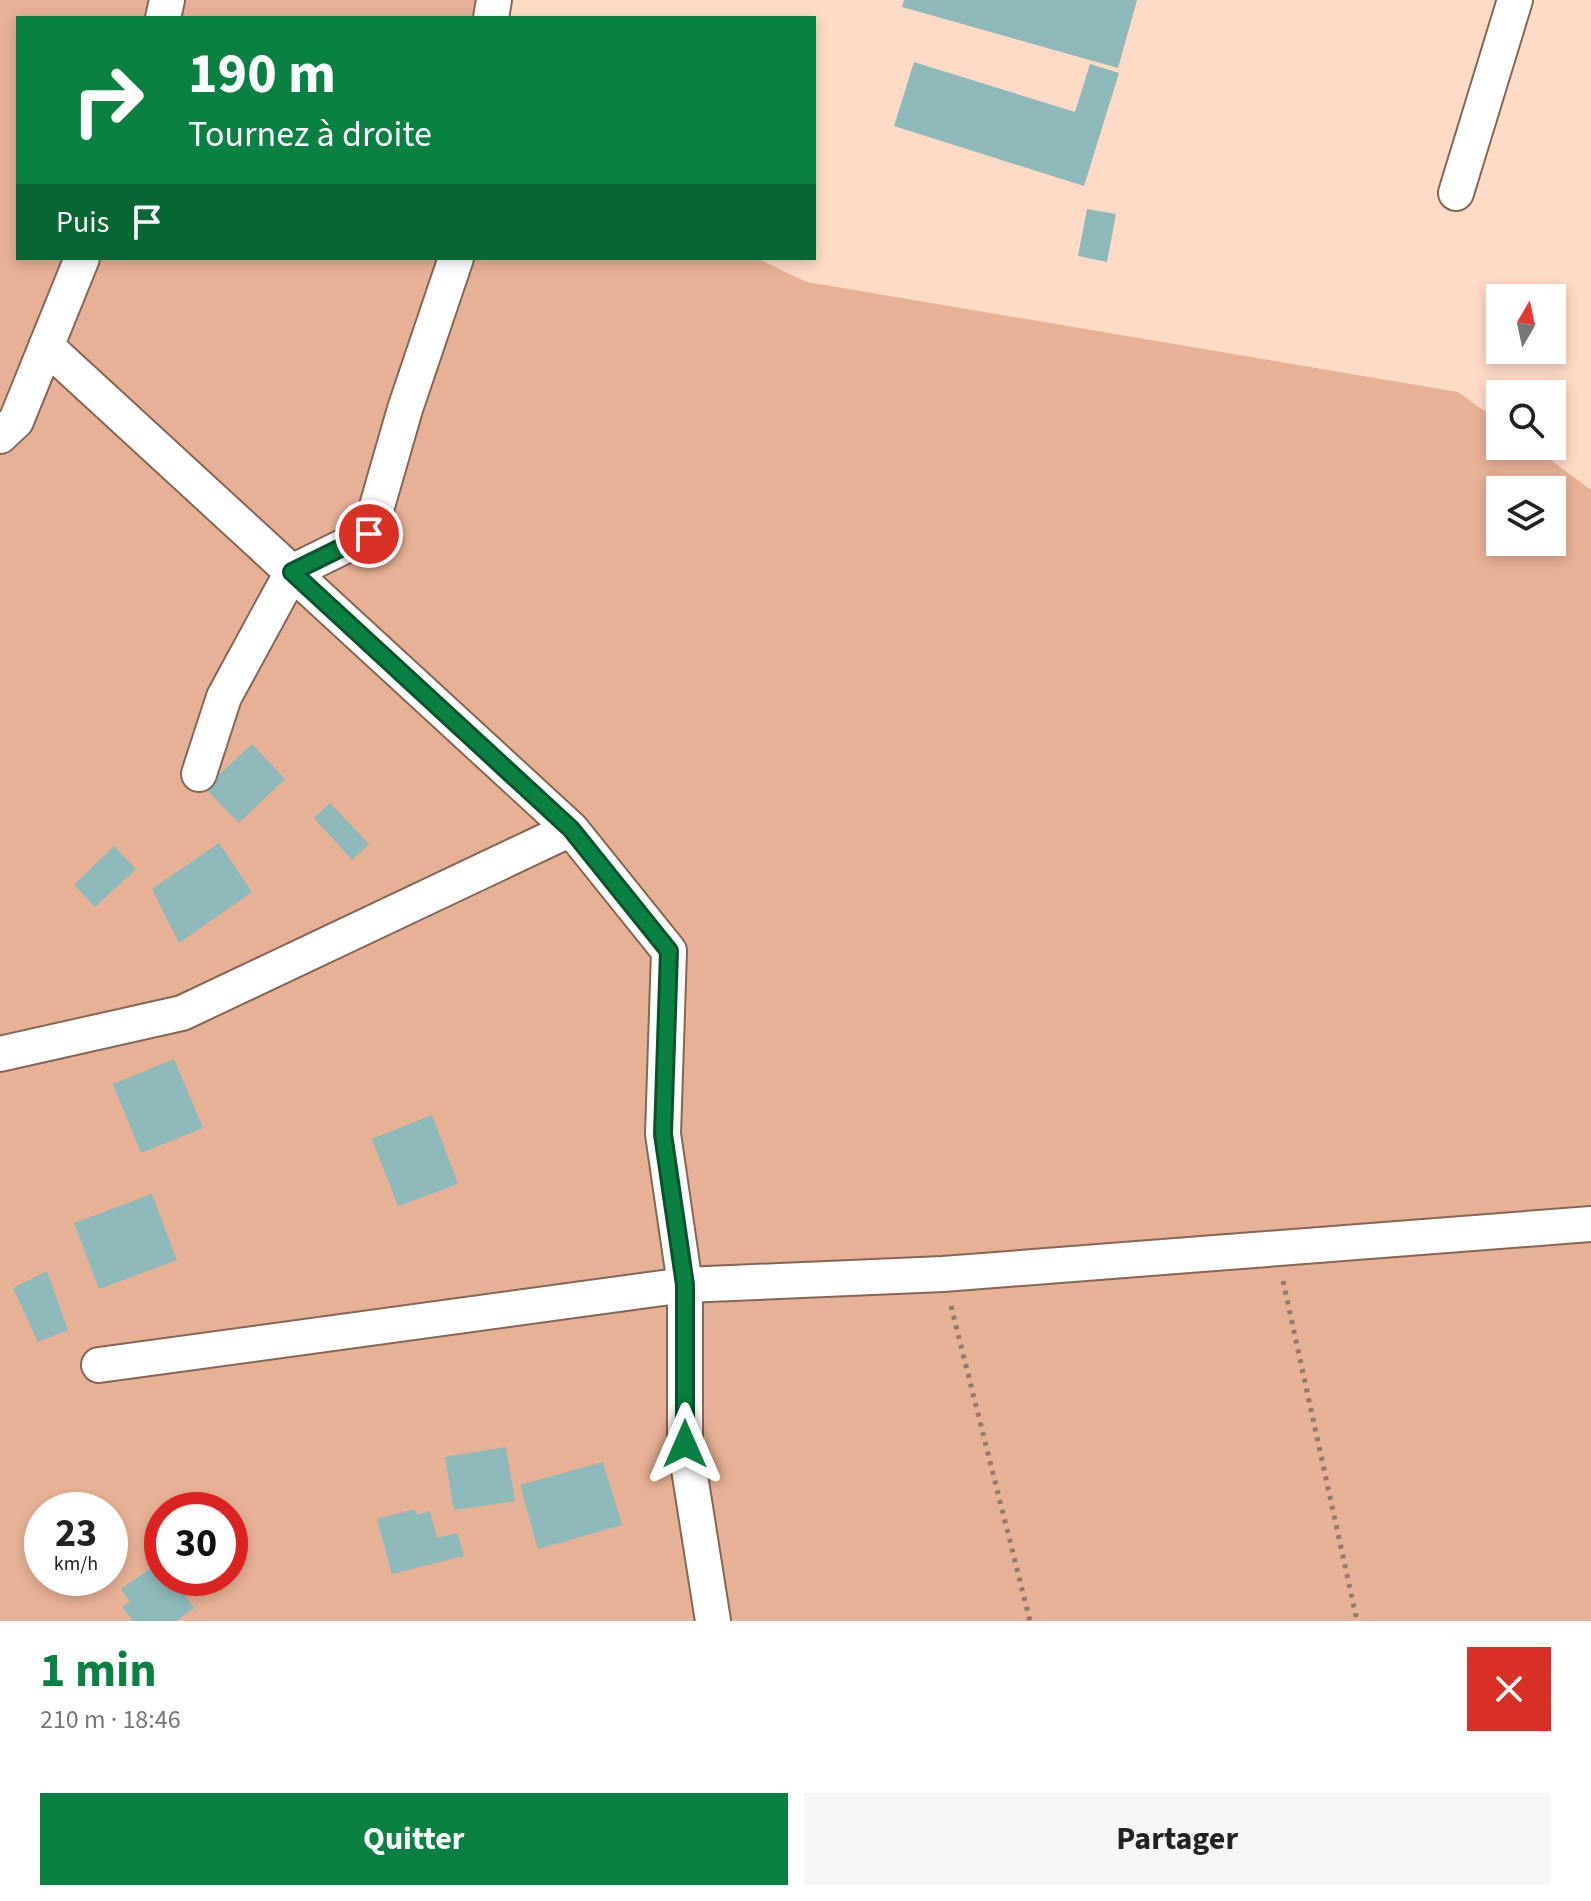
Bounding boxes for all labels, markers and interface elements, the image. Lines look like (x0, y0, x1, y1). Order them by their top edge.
text: 190 m (188, 35, 336, 114)
icon: right (56, 48, 160, 152)
text: Tournez à droite (188, 109, 432, 160)
icon: arrive (125, 200, 169, 244)
text: Puis (56, 201, 109, 244)
north arrow (1486, 284, 1566, 364)
map controls (1486, 284, 1566, 556)
button: search (1486, 380, 1566, 460)
button: layers (1486, 476, 1566, 556)
pin (335, 500, 403, 568)
icon: arrive (347, 512, 391, 556)
position arrow (643, 1402, 727, 1486)
speed limit sign: 30 (144, 1492, 248, 1596)
text: 23 (55, 1505, 97, 1562)
text: km/h (54, 1550, 98, 1578)
text: 1 min (40, 1637, 157, 1705)
button: close (1467, 1647, 1551, 1731)
text: 210 m · 18:46 (40, 1701, 181, 1738)
button: Quitter (40, 1793, 788, 1885)
button: Partager (804, 1793, 1551, 1885)

